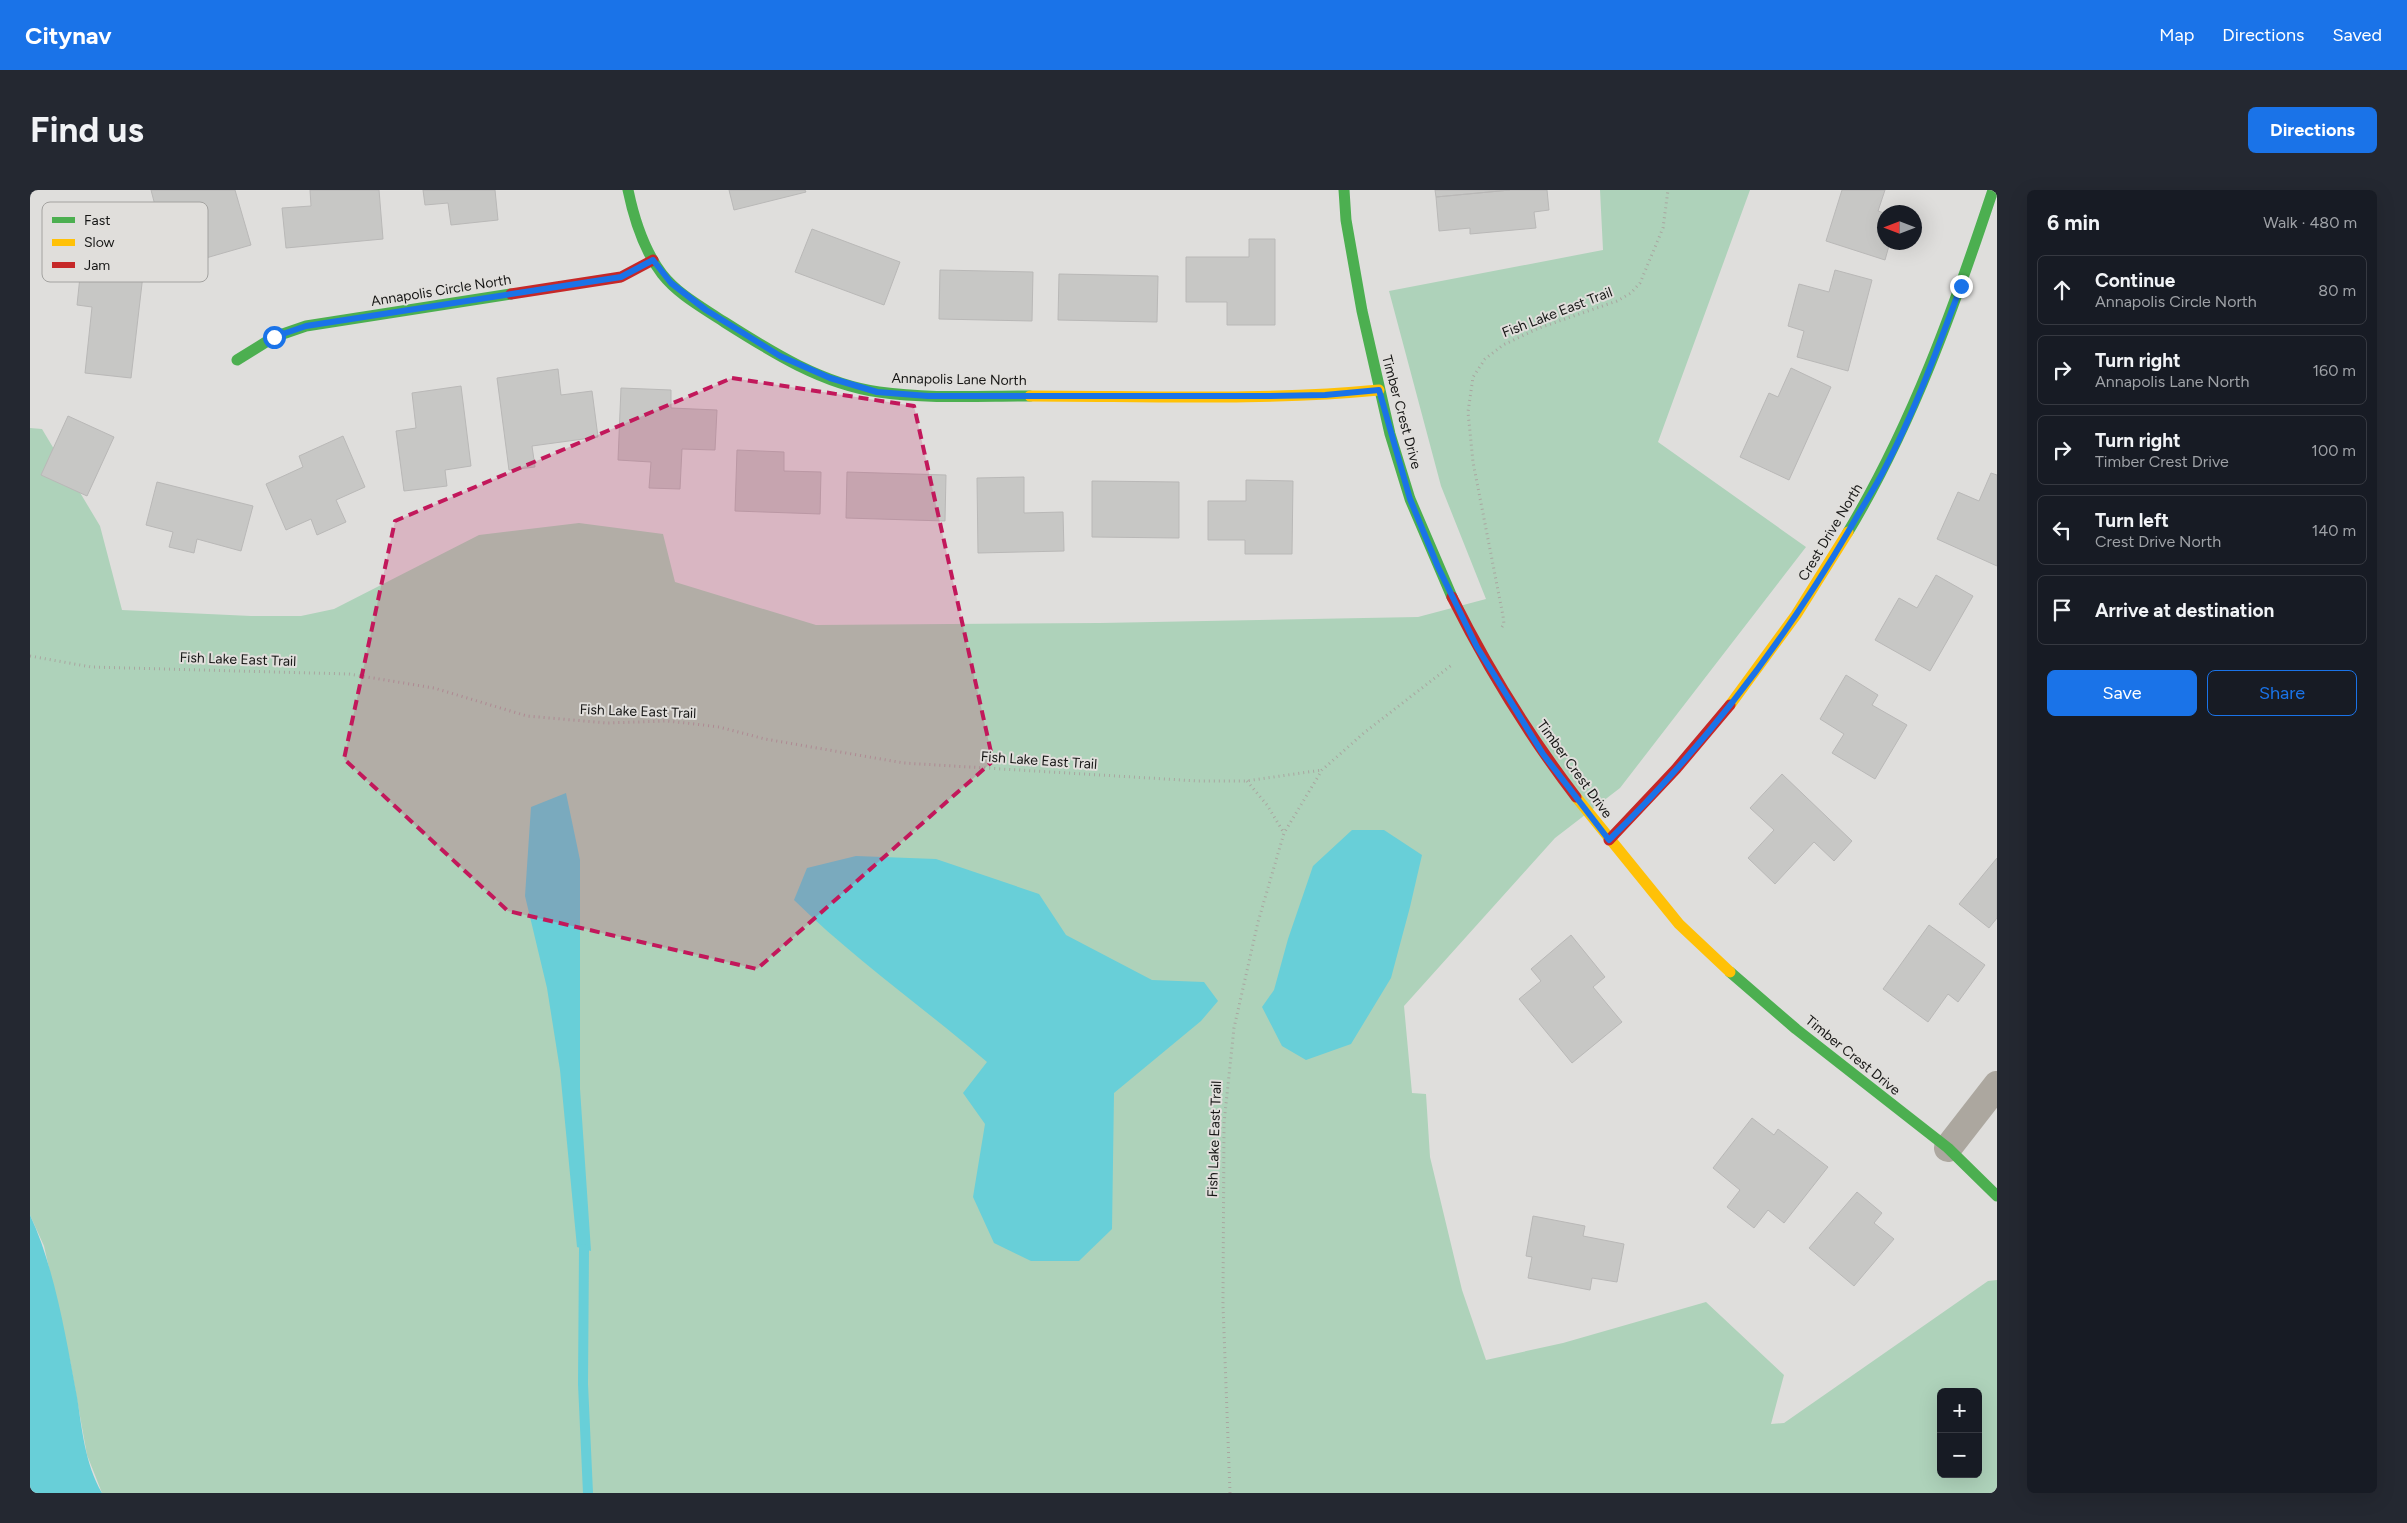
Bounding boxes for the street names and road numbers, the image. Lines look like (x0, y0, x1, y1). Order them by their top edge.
street label: Annapolis Circle North (370, 271, 513, 310)
street label: Fish Lake East Trail (1500, 284, 1615, 341)
street label: Timber Crest Drive (1378, 353, 1425, 471)
street label: Annapolis Lane North (891, 370, 1027, 389)
street label: Crest Drive North (1795, 480, 1866, 584)
street label: Fish Lake East Trail (179, 649, 297, 670)
street label: Fish Lake East Trail (579, 701, 697, 722)
street label: Timber Crest Drive (1533, 717, 1616, 822)
street label: Fish Lake East Trail (980, 748, 1098, 773)
street label: Timber Crest Drive (1802, 1012, 1904, 1099)
street label: Fish Lake East Trail (1204, 1080, 1225, 1198)

